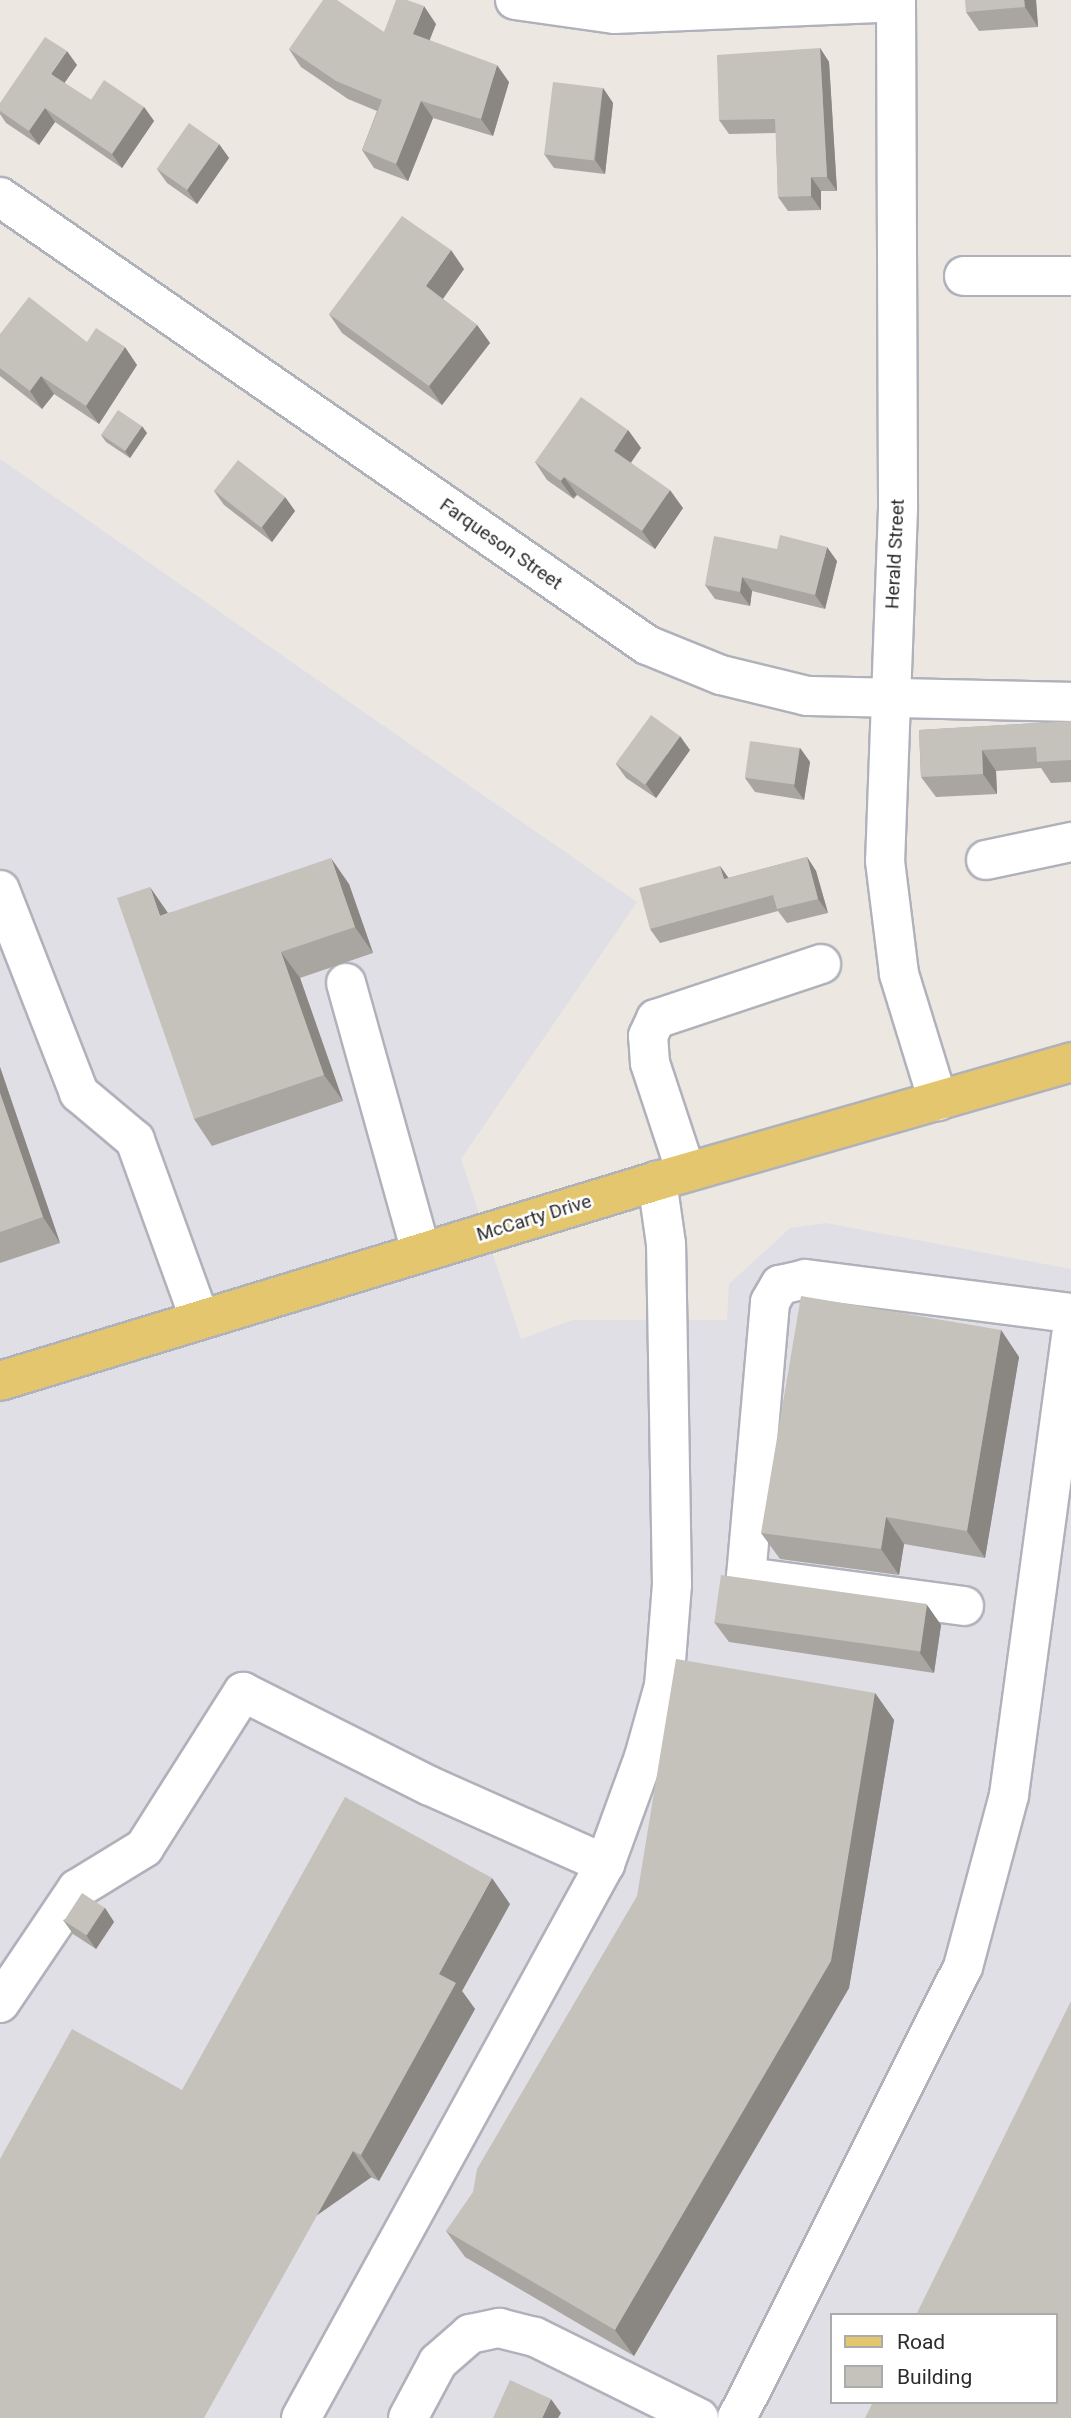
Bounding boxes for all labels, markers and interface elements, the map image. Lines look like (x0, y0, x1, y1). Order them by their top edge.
street label: Farqueson Street (435, 493, 567, 595)
street label: Herald Street (881, 498, 909, 610)
street label: McCarty Drive (474, 1190, 594, 1246)
legend (830, 2313, 1057, 2404)
text: Road (897, 2330, 945, 2354)
text: Building (897, 2365, 972, 2389)

